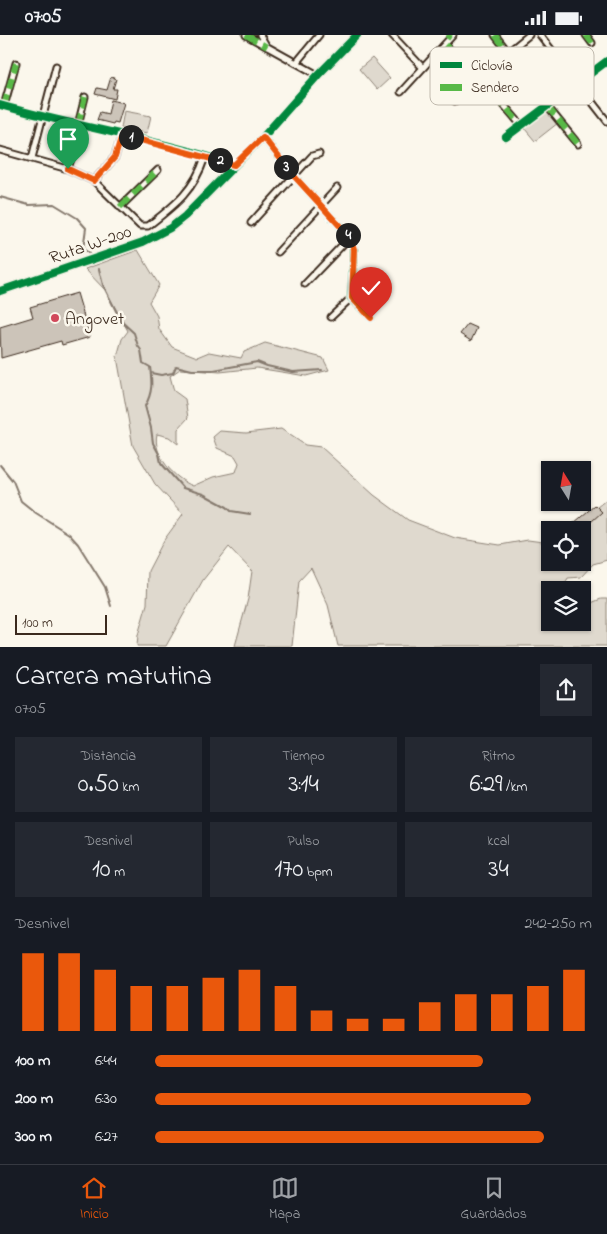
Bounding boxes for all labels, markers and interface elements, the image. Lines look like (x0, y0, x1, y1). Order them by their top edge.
text: 07:05 (25, 4, 62, 31)
legend (430, 47, 594, 105)
text: Ciclovía (471, 56, 513, 77)
text: Sendero (471, 78, 519, 99)
pin (47, 118, 89, 169)
icon: arrive (54, 125, 82, 153)
pin: 1 (118, 125, 144, 149)
text: 1 (129, 127, 134, 148)
pin: 2 (208, 147, 232, 173)
text: 2 (217, 150, 224, 171)
pin: 3 (274, 155, 298, 179)
text: 3 (284, 157, 289, 178)
street label: Ruta W-200 (46, 220, 136, 272)
pin: 4 (336, 223, 360, 247)
text: 4 (346, 225, 351, 246)
pin (350, 267, 392, 318)
icon: check (357, 274, 385, 302)
place label: Angovet (65, 307, 124, 334)
marker: Angovet (49, 312, 61, 324)
north arrow (541, 461, 591, 511)
map controls (541, 461, 591, 631)
button: locate (541, 521, 591, 571)
button: layers (541, 581, 591, 631)
scale bar (15, 611, 108, 635)
text: 100 m (22, 613, 53, 634)
text: Carrera matutina (15, 657, 212, 698)
button: share (540, 664, 592, 716)
text: 07:05 (15, 697, 46, 721)
text: Distancia (81, 746, 136, 767)
text: Tiempo (282, 746, 325, 767)
text: Ritmo (482, 746, 515, 767)
text: 0.50 (78, 767, 119, 803)
text: 3:14 (288, 767, 319, 803)
text: 6:29 (470, 767, 503, 803)
text: km (119, 777, 139, 798)
text: /km (503, 777, 527, 798)
text: Desnivel (85, 831, 132, 852)
text: Pulso (288, 831, 320, 852)
text: kcal (487, 831, 510, 852)
text: 10 (92, 852, 111, 888)
text: 170 (274, 852, 303, 888)
text: 34 (488, 852, 509, 888)
text: m (111, 862, 125, 883)
text: bpm (303, 862, 333, 883)
text: Desnivel (15, 912, 69, 936)
text: 242–250 m (524, 912, 592, 936)
text: 100 m (15, 1049, 50, 1073)
text: 6:44 (95, 1049, 117, 1073)
text: 200 m (15, 1087, 53, 1111)
text: 6:30 (95, 1087, 117, 1111)
text: 300 m (15, 1125, 52, 1149)
text: 6:27 (95, 1125, 118, 1149)
tab: Inicio (80, 1174, 109, 1225)
tab: Mapa (269, 1174, 300, 1225)
tab: Guardados (461, 1174, 527, 1225)

